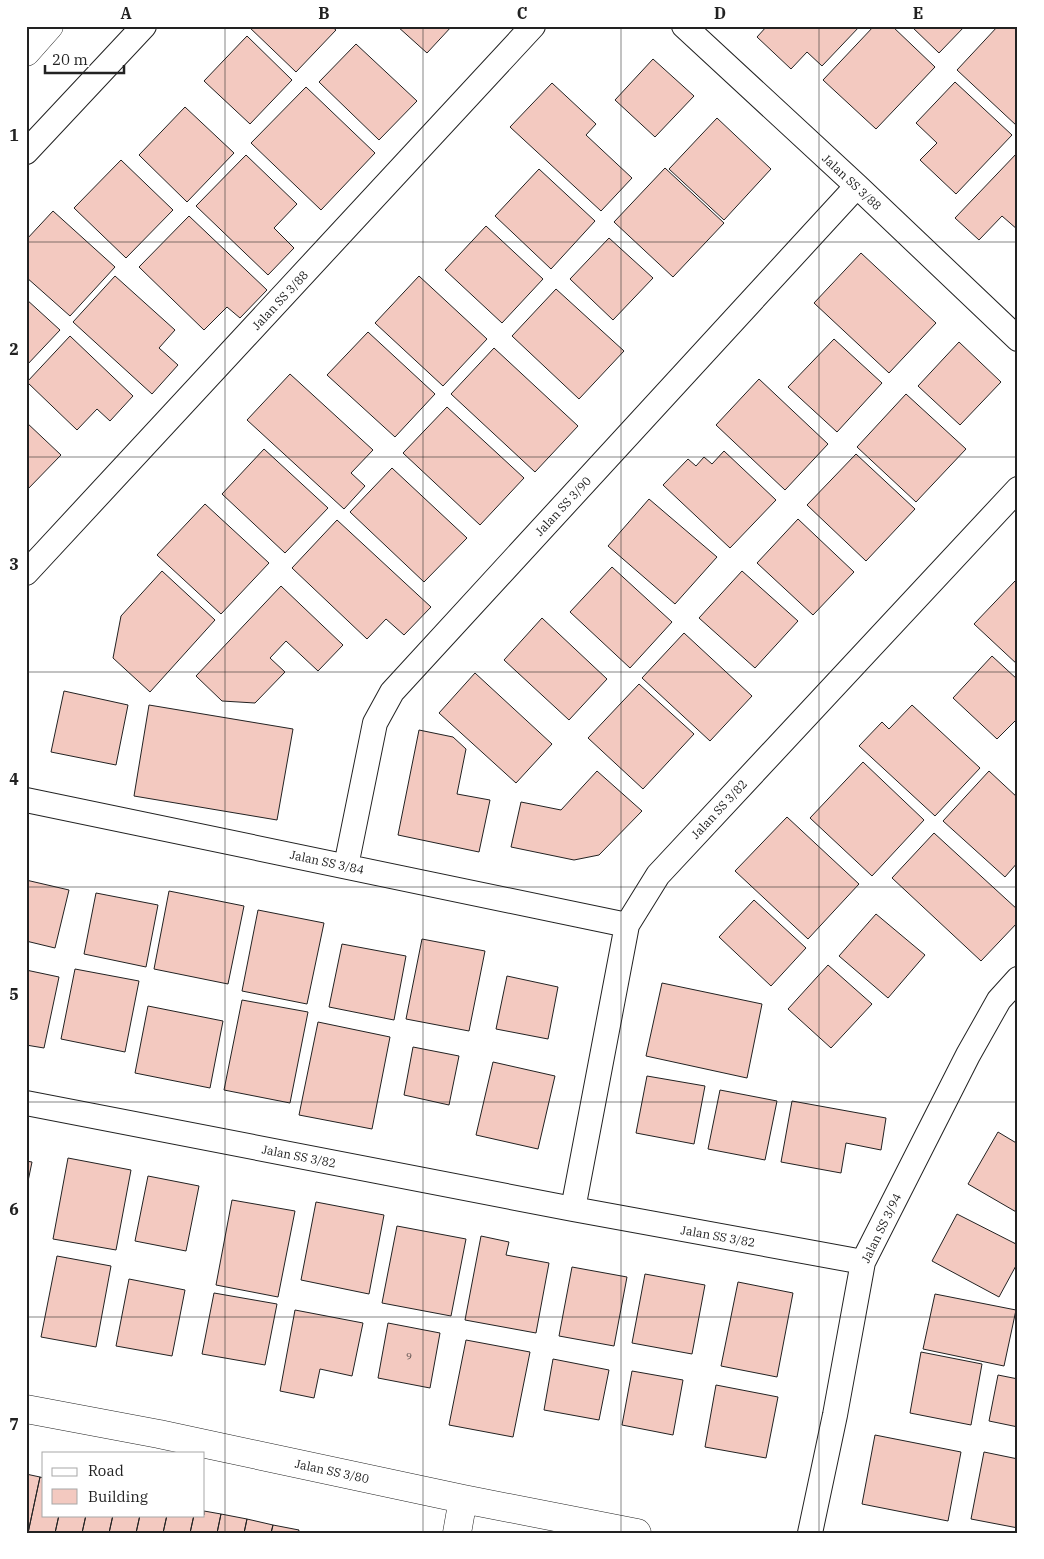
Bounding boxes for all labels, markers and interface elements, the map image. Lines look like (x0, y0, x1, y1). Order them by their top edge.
text: A (120, 3, 132, 23)
text: B (318, 3, 330, 23)
text: C (517, 3, 527, 23)
text: D (714, 3, 726, 23)
text: E (913, 3, 923, 23)
scale bar (45, 42, 124, 74)
text: 20 m (52, 50, 88, 69)
text: 1 (9, 125, 19, 145)
street label: Jalan SS 3/88 (819, 151, 885, 213)
street label: Jalan SS 3/88 (249, 267, 311, 333)
text: 2 (9, 339, 19, 359)
street label: Jalan SS 3/90 (532, 473, 594, 539)
text: 3 (9, 554, 19, 574)
text: 4 (9, 769, 19, 789)
street label: Jalan SS 3/82 (688, 776, 750, 842)
street label: Jalan SS 3/84 (289, 847, 365, 877)
text: 5 (9, 984, 19, 1004)
street label: Jalan SS 3/82 (261, 1141, 337, 1171)
street label: Jalan SS 3/94 (858, 1191, 904, 1265)
text: 6 (9, 1199, 19, 1219)
street label: Jalan SS 3/82 (680, 1222, 756, 1250)
house number: 9 (406, 1350, 412, 1363)
text: 7 (9, 1414, 19, 1434)
legend (42, 1452, 205, 1516)
street label: Jalan SS 3/80 (294, 1456, 370, 1486)
text: Road (88, 1461, 124, 1480)
text: Building (88, 1487, 148, 1506)

